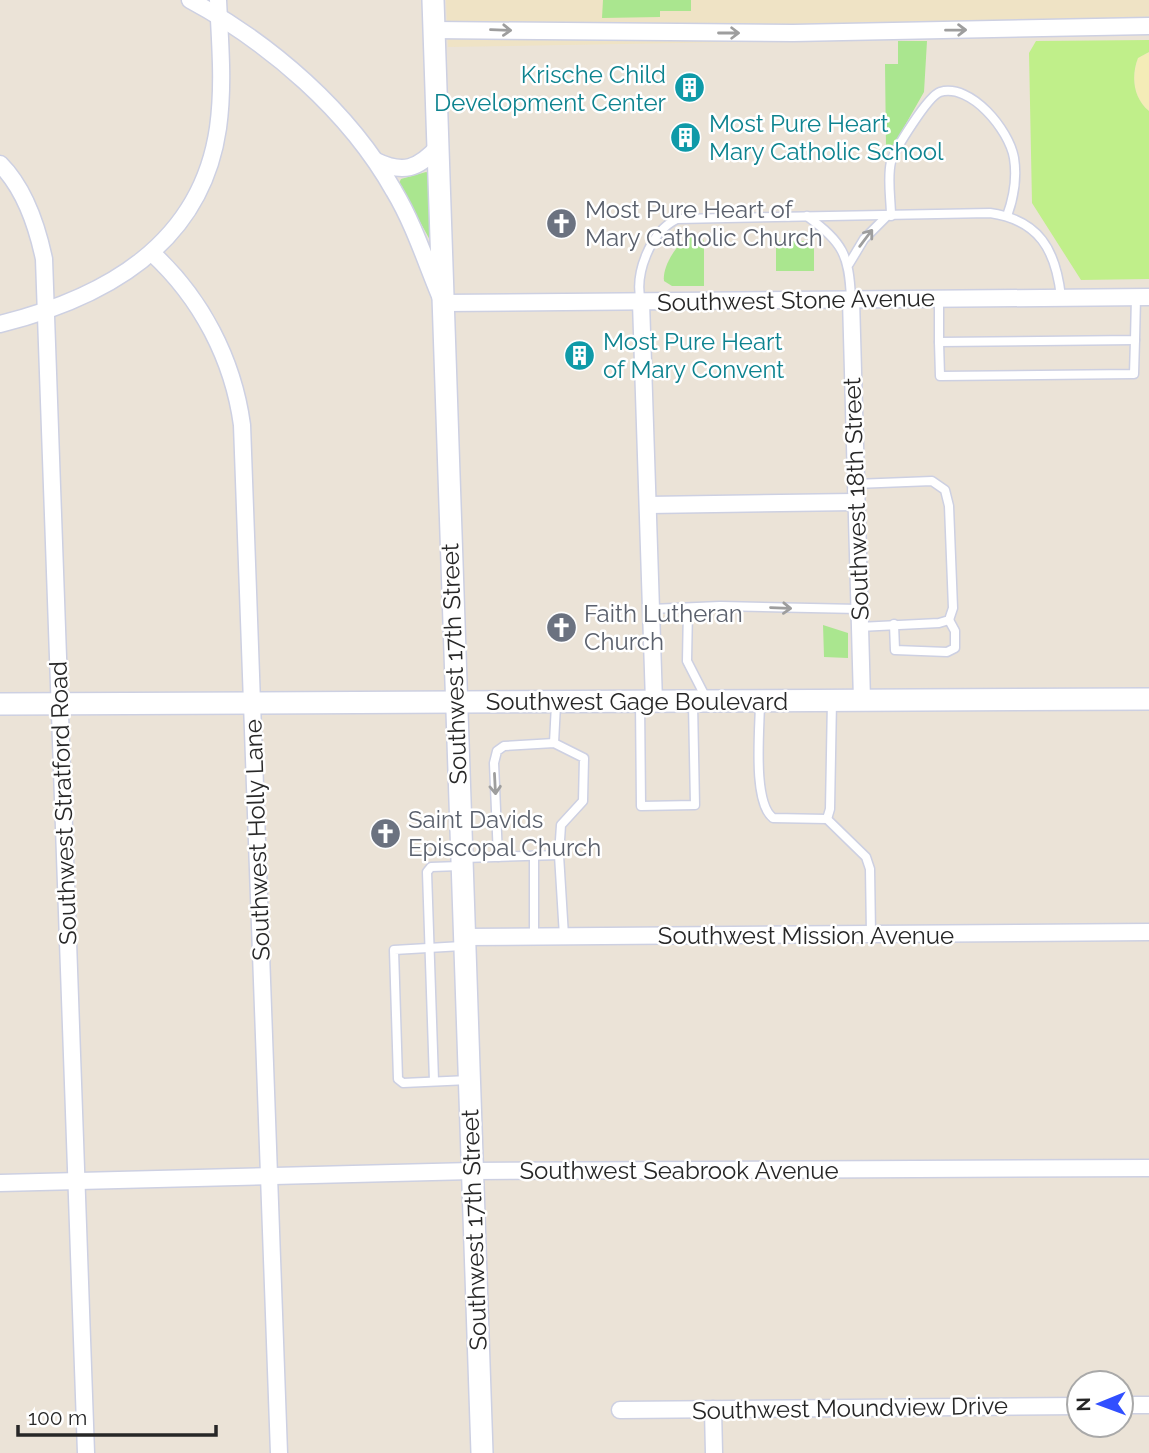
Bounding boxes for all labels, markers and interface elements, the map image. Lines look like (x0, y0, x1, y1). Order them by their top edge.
one-way arrow (490, 23, 513, 36)
one-way arrow (945, 23, 968, 37)
one-way arrow (717, 26, 740, 39)
place label: Krische Child Development Center (434, 60, 667, 117)
building icon: Krische Child Development Center (672, 71, 706, 105)
place label: Most Pure Heart Mary Catholic School (709, 109, 944, 166)
building icon: Most Pure Heart Mary Catholic School (669, 120, 703, 154)
place label: Most Pure Heart of Mary Catholic Church (585, 195, 823, 252)
church icon: Most Pure Heart of Mary Catholic Church (545, 206, 579, 240)
one-way arrow (858, 229, 873, 248)
street label: Southwest Stone Avenue (657, 283, 935, 317)
place label: Most Pure Heart of Mary Convent (603, 327, 784, 384)
building icon: Most Pure Heart of Mary Convent (563, 338, 597, 372)
street label: Southwest 18th Street (837, 377, 875, 621)
street label: Southwest 17th Street (435, 543, 473, 785)
place label: Faith Lutheran Church (584, 599, 743, 656)
one-way arrow (769, 602, 792, 615)
church icon: Faith Lutheran Church (544, 610, 578, 644)
street label: Southwest Stratford Road (44, 661, 82, 945)
street label: Southwest Gage Boulevard (486, 687, 788, 716)
street label: Southwest Holly Lane (238, 719, 276, 961)
one-way arrow (488, 772, 501, 795)
place label: Saint Davids Episcopal Church (408, 805, 601, 862)
church icon: Saint Davids Episcopal Church (368, 816, 402, 850)
street label: Southwest Mission Avenue (658, 921, 954, 950)
street label: Southwest 17th Street (455, 1109, 493, 1351)
street label: Southwest Seabrook Avenue (519, 1156, 839, 1185)
north arrow (1065, 1369, 1135, 1439)
street label: Southwest Moundview Drive (692, 1391, 1008, 1425)
scale bar (18, 1394, 215, 1438)
text: N (1072, 1397, 1094, 1412)
text: 100 m (28, 1405, 87, 1430)

